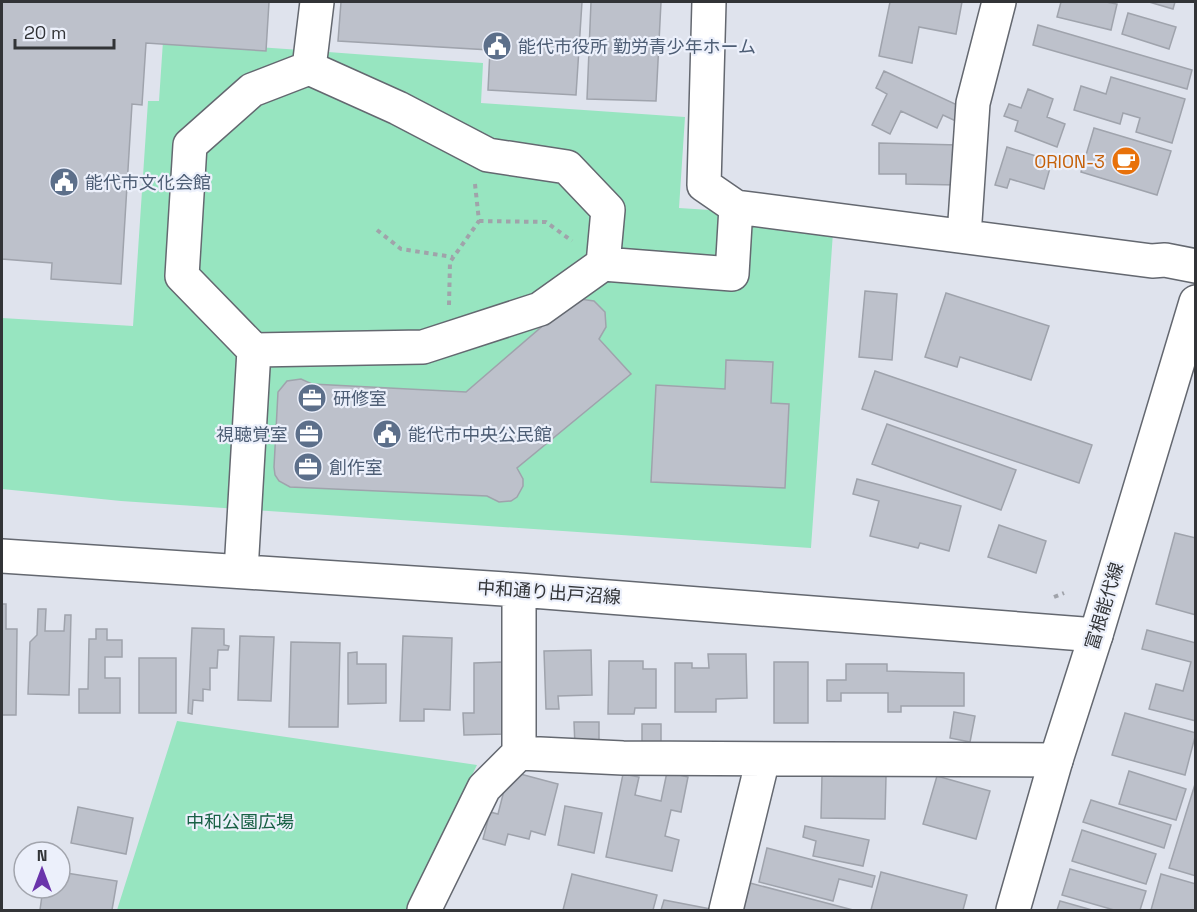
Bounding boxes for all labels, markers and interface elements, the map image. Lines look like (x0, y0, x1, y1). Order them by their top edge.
scale bar (15, 12, 114, 50)
text: 20 m (24, 21, 67, 44)
public building icon: 能代市役所 勤労青少年ホーム (481, 30, 513, 62)
place label: 能代市役所 勤労青少年ホーム (518, 35, 756, 58)
cafe icon: ORION-3 (1110, 145, 1142, 177)
place label: ORION-3 (1034, 150, 1105, 173)
public building icon: 能代市文化会館 (48, 166, 80, 198)
place label: 能代市文化会館 (85, 171, 211, 194)
office icon: 研修室 (296, 382, 328, 414)
place label: 研修室 (333, 387, 387, 410)
office icon: 視聴覚室 (293, 418, 325, 450)
public building icon: 能代市中央公民館 (371, 418, 403, 450)
place label: 視聴覚室 (216, 423, 288, 446)
place label: 能代市中央公民館 (408, 423, 552, 446)
office icon: 創作室 (292, 451, 324, 483)
place label: 創作室 (329, 456, 383, 479)
street label: 富根能代線 (1080, 560, 1128, 652)
street label: 中和通り出戸沼線 (476, 576, 622, 608)
park label: 中和公園広場 (186, 810, 294, 833)
north arrow (12, 840, 72, 900)
text: N (37, 845, 47, 866)

